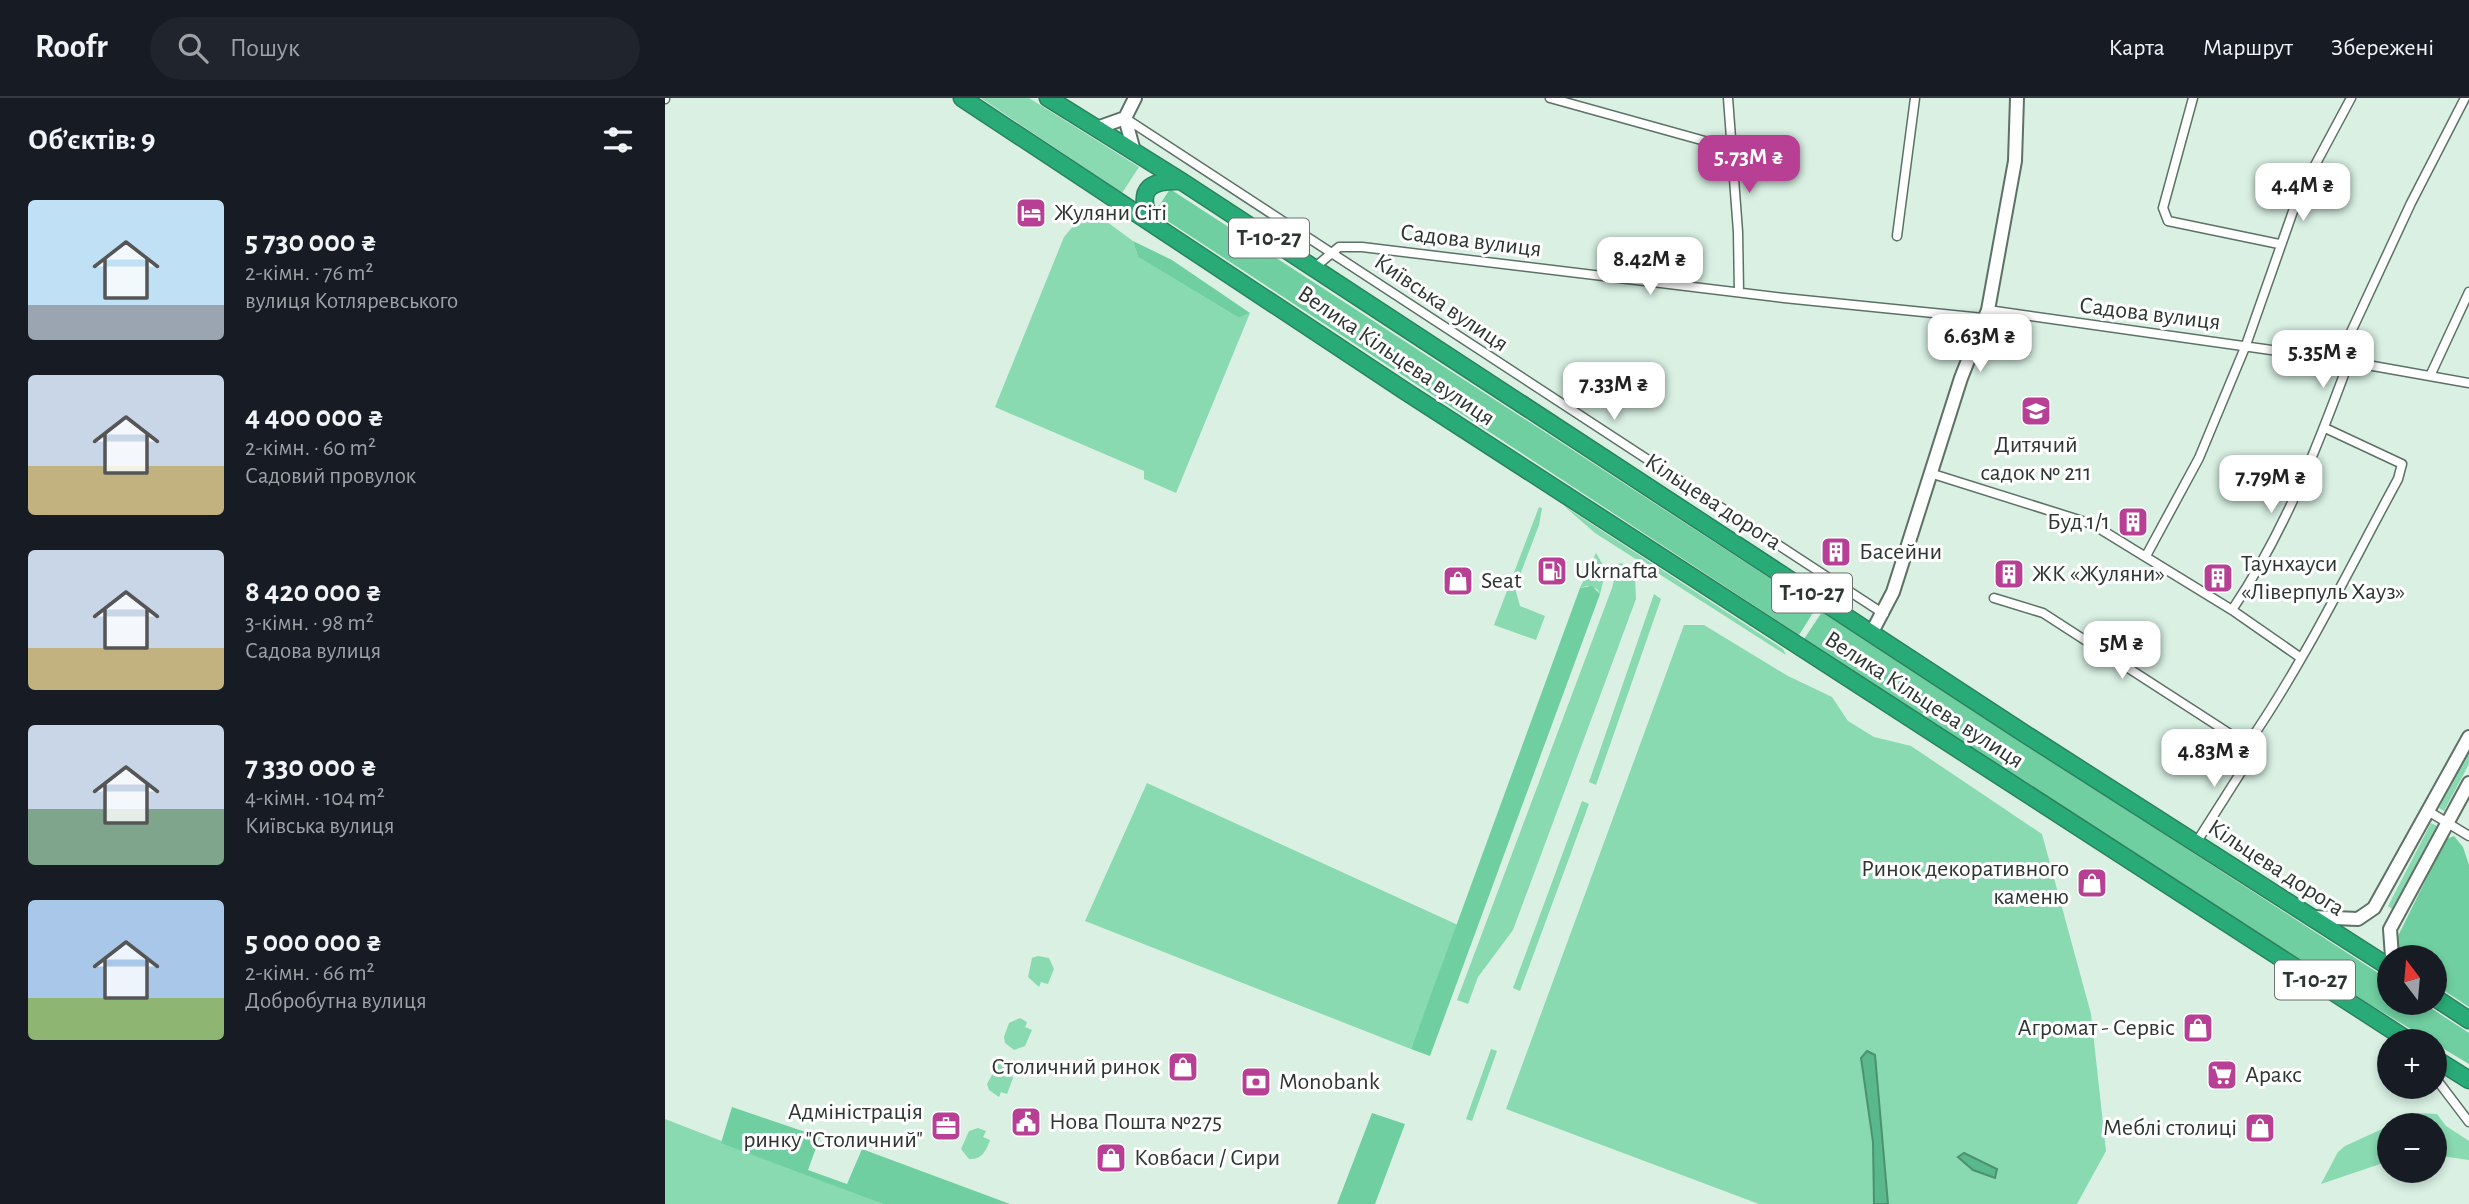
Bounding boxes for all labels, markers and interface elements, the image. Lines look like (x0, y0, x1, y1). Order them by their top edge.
search box (150, 17, 640, 80)
icon: search (174, 29, 212, 67)
text: Roofr (35, 31, 108, 64)
text: Пошук (230, 35, 300, 61)
text: Карта (2109, 36, 2165, 60)
text: Маршрут (2203, 36, 2293, 60)
text: Збережені (2331, 36, 2434, 60)
icon: filters (599, 121, 637, 159)
text: Об’єктів: 9 (28, 125, 155, 155)
pin: 5.73M ₴ (1684, 136, 1814, 195)
text: 5.73M ₴ (1714, 146, 1784, 169)
pin: 4.4M ₴ (2246, 164, 2360, 223)
text: 4.4M ₴ (2271, 174, 2335, 197)
hotel icon: Жуляни Сіті (1014, 196, 1048, 230)
place label: Жуляни Сіті (1054, 201, 1167, 225)
road number: Т-10-27 (1229, 218, 1309, 258)
street label: Садова вулиця (1399, 220, 1543, 262)
text: 5 730 000 ₴ (245, 227, 377, 257)
icon: home (84, 228, 168, 312)
pin: 8.42M ₴ (1585, 238, 1715, 297)
text: 8.42M ₴ (1613, 248, 1687, 271)
street label: Київська вулиця (1370, 249, 1512, 357)
text: 2-кімн. · 76 m² (245, 262, 373, 285)
street label: Велика Кільцева вулиця (1293, 281, 1499, 431)
text: вулиця Котляревського (245, 290, 458, 313)
street label: Садова вулиця (2078, 293, 2222, 335)
pin: 6.63M ₴ (1915, 314, 2045, 374)
text: 6.63M ₴ (1944, 325, 2016, 348)
pin: 5.35M ₴ (2258, 330, 2388, 390)
text: 5.35M ₴ (2288, 341, 2358, 364)
pin: 7.33M ₴ (1549, 362, 1679, 422)
text: 7.33M ₴ (1579, 373, 1649, 396)
school or university icon: Дитячий садок № 211 (2019, 394, 2053, 428)
text: 4 400 000 ₴ (245, 402, 384, 432)
icon: home (84, 403, 168, 487)
place label: Дитячий садок № 211 (1980, 433, 2092, 485)
text: 2-кімн. · 60 m² (245, 437, 376, 460)
street label: Кільцева дорога (1641, 449, 1785, 555)
pin: 7.79M ₴ (2206, 456, 2336, 515)
text: Садовий провулок (245, 465, 416, 488)
text: 7.79M ₴ (2235, 466, 2307, 489)
building icon: Буд 1/1 (2116, 505, 2150, 539)
place label: Буд 1/1 (2047, 510, 2110, 534)
building icon: Басейни (1819, 535, 1853, 569)
place label: Басейни (1859, 540, 1942, 564)
place label: Таунхауси «Ліверпуль Хауз» (2241, 552, 2405, 604)
fuel station icon: Ukrnafta (1535, 554, 1569, 588)
building icon: ЖК «Жуляни» (1992, 557, 2026, 591)
place label: Ukrnafta (1575, 559, 1658, 583)
building icon: Таунхауси «Ліверпуль Хауз» (2201, 561, 2235, 595)
place label: ЖК «Жуляни» (2032, 562, 2165, 586)
shop icon: Seat (1441, 564, 1475, 598)
place label: Seat (1481, 569, 1522, 593)
road number: Т-10-27 (1772, 573, 1852, 612)
text: 8 420 000 ₴ (245, 577, 382, 607)
icon: home (84, 578, 168, 662)
text: 3-кімн. · 98 m² (245, 612, 374, 635)
pin: 5M ₴ (2081, 622, 2163, 681)
street label: Велика Кільцева вулиця (1820, 627, 2028, 773)
text: 5M ₴ (2099, 632, 2145, 655)
text: Садова вулиця (245, 640, 381, 663)
pin: 4.83M ₴ (2149, 730, 2279, 789)
text: 4.83M ₴ (2177, 740, 2251, 763)
text: 7 330 000 ₴ (245, 752, 377, 782)
icon: home (84, 753, 168, 837)
text: 4-кімн. · 104 m² (245, 787, 385, 810)
text: Київська вулиця (245, 815, 395, 838)
street label: Кільцева дорога (2204, 815, 2348, 921)
place label: Ринок декоративного каменю (1861, 857, 2069, 909)
shop icon: Ринок декоративного каменю (2075, 866, 2109, 900)
text: 5 000 000 ₴ (245, 927, 383, 957)
icon: home (84, 928, 168, 1012)
north arrow (2377, 945, 2447, 1015)
map controls (2377, 945, 2447, 1183)
road number: Т-10-27 (2275, 960, 2355, 1000)
text: 2-кімн. · 66 m² (245, 962, 375, 985)
text: Добробутна вулиця (245, 990, 427, 1013)
shop icon: Агромат - Сервіс (2181, 1011, 2215, 1045)
place label: Агромат - Сервіс (2018, 1016, 2175, 1040)
button: + (2377, 1029, 2447, 1099)
shop icon: Столичний ринок (1166, 1050, 1200, 1084)
place label: Столичний ринок (991, 1055, 1160, 1079)
supermarket icon: Аракс (2205, 1058, 2239, 1092)
place label: Аракс (2245, 1063, 2302, 1087)
bank icon: Monobank (1239, 1065, 1273, 1099)
place label: Monobank (1279, 1070, 1380, 1094)
place label: Адміністрація ринку "Столичний" (743, 1100, 923, 1152)
public building icon: Нова Пошта №275 (1009, 1105, 1043, 1139)
office icon: Адміністрація ринку "Столичний" (929, 1109, 963, 1143)
place label: Нова Пошта №275 (1049, 1110, 1222, 1134)
shop icon: Меблі столиці (2243, 1111, 2277, 1145)
button: − (2377, 1113, 2447, 1183)
place label: Меблі столиці (2103, 1116, 2237, 1140)
shop icon: Ковбаси / Сири (1094, 1141, 1128, 1175)
place label: Ковбаси / Сири (1134, 1146, 1280, 1170)

